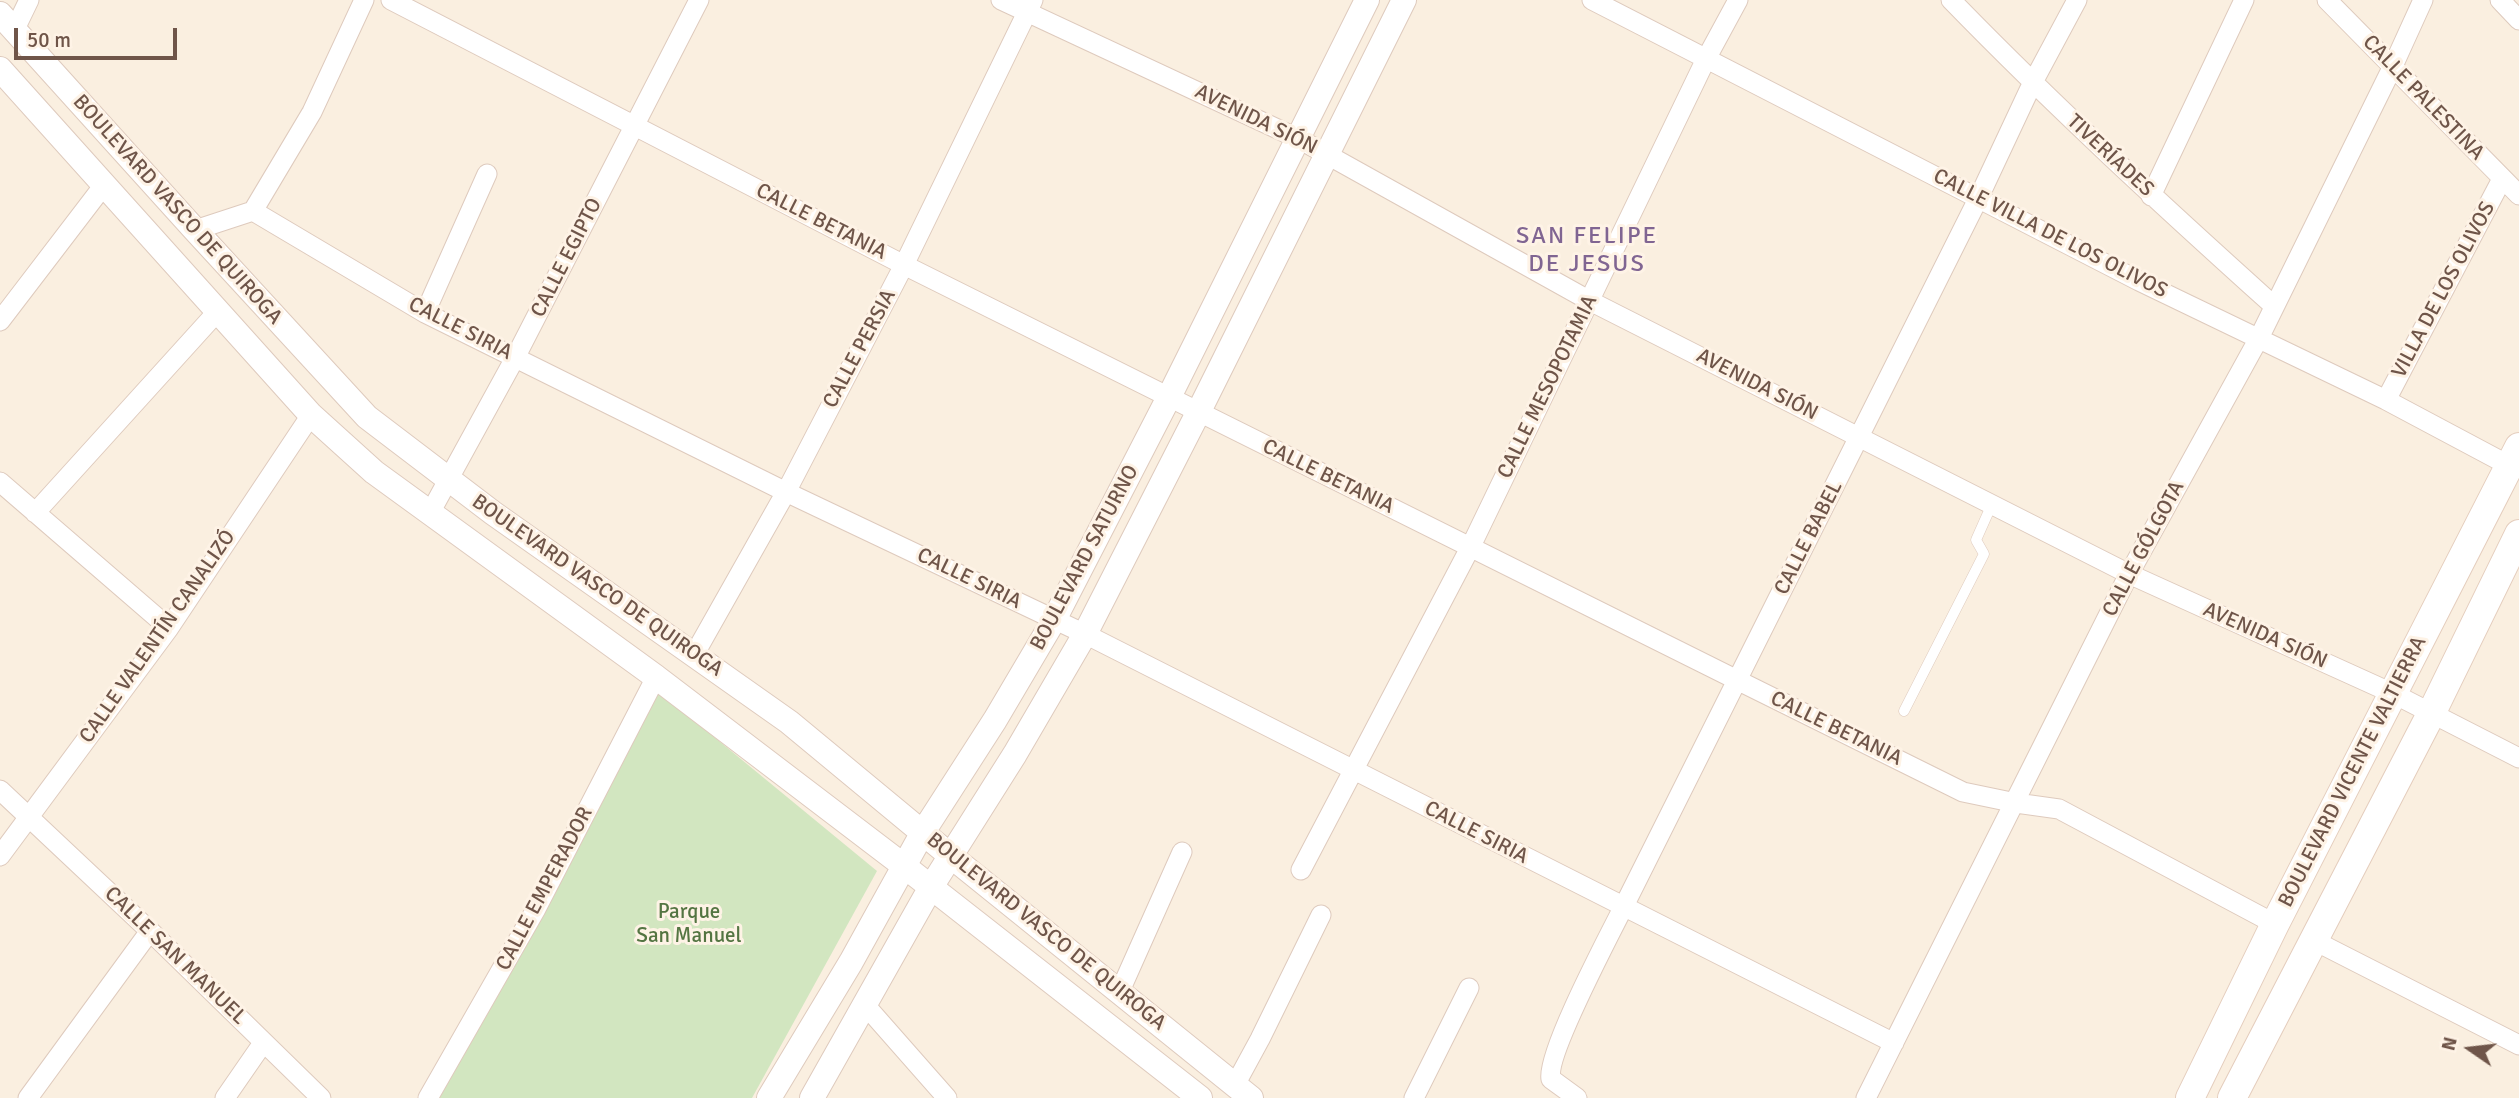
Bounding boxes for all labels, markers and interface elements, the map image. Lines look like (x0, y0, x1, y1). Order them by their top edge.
scale bar (18, 14, 180, 58)
text: 50 m (27, 27, 71, 53)
street label: CALLE PALESTINA (2357, 30, 2489, 166)
street label: AVENIDA SIÓN (1191, 80, 1321, 160)
street label: BOULEVARD VASCO DE QUIROGA (67, 90, 287, 330)
street label: TIVERÍADES (2061, 110, 2159, 202)
street label: CALLE VILLA DE LOS OLIVOS (1929, 164, 2171, 304)
street label: CALLE BETANIA (751, 178, 891, 266)
street label: CALLE EGIPTO (526, 194, 608, 322)
street label: VILLA DE LOS OLIVOS (2387, 198, 2501, 382)
district label: SAN FELIPE DE JESUS (1517, 223, 1657, 279)
street label: CALLE PERSIA (818, 285, 902, 413)
street label: CALLE MESOPOTAMIA (1493, 291, 1603, 483)
street label: CALLE SIRIA (404, 292, 516, 366)
street label: AVENIDA SIÓN (1692, 344, 1822, 426)
street label: CALLE BETANIA (1258, 434, 1398, 520)
street label: BOULEVARD SATURNO (1026, 461, 1144, 655)
street label: CALLE BABEL (1770, 477, 1848, 599)
street label: CALLE GÓLGOTA (2098, 477, 2190, 621)
street label: BOULEVARD VASCO DE QUIROGA (467, 489, 727, 683)
street label: CALLE VALENTÍN CANALIZÓ (75, 526, 241, 748)
street label: CALLE SIRIA (913, 543, 1025, 615)
street label: AVENIDA SIÓN (2199, 597, 2331, 675)
street label: BOULEVARD VICENTE VALTIERRA (2274, 632, 2432, 912)
street label: CALLE BETANIA (1766, 686, 1906, 772)
street label: CALLE SIRIA (1420, 796, 1532, 870)
street label: CALLE EMPERADOR (491, 803, 599, 975)
street label: BOULEVARD VASCO DE QUIROGA (921, 828, 1171, 1036)
street label: CALLE SAN MANUEL (99, 882, 251, 1030)
park label: Parque San Manuel (636, 899, 742, 949)
north arrow (2435, 1014, 2505, 1084)
text: N (2436, 1035, 2463, 1053)

